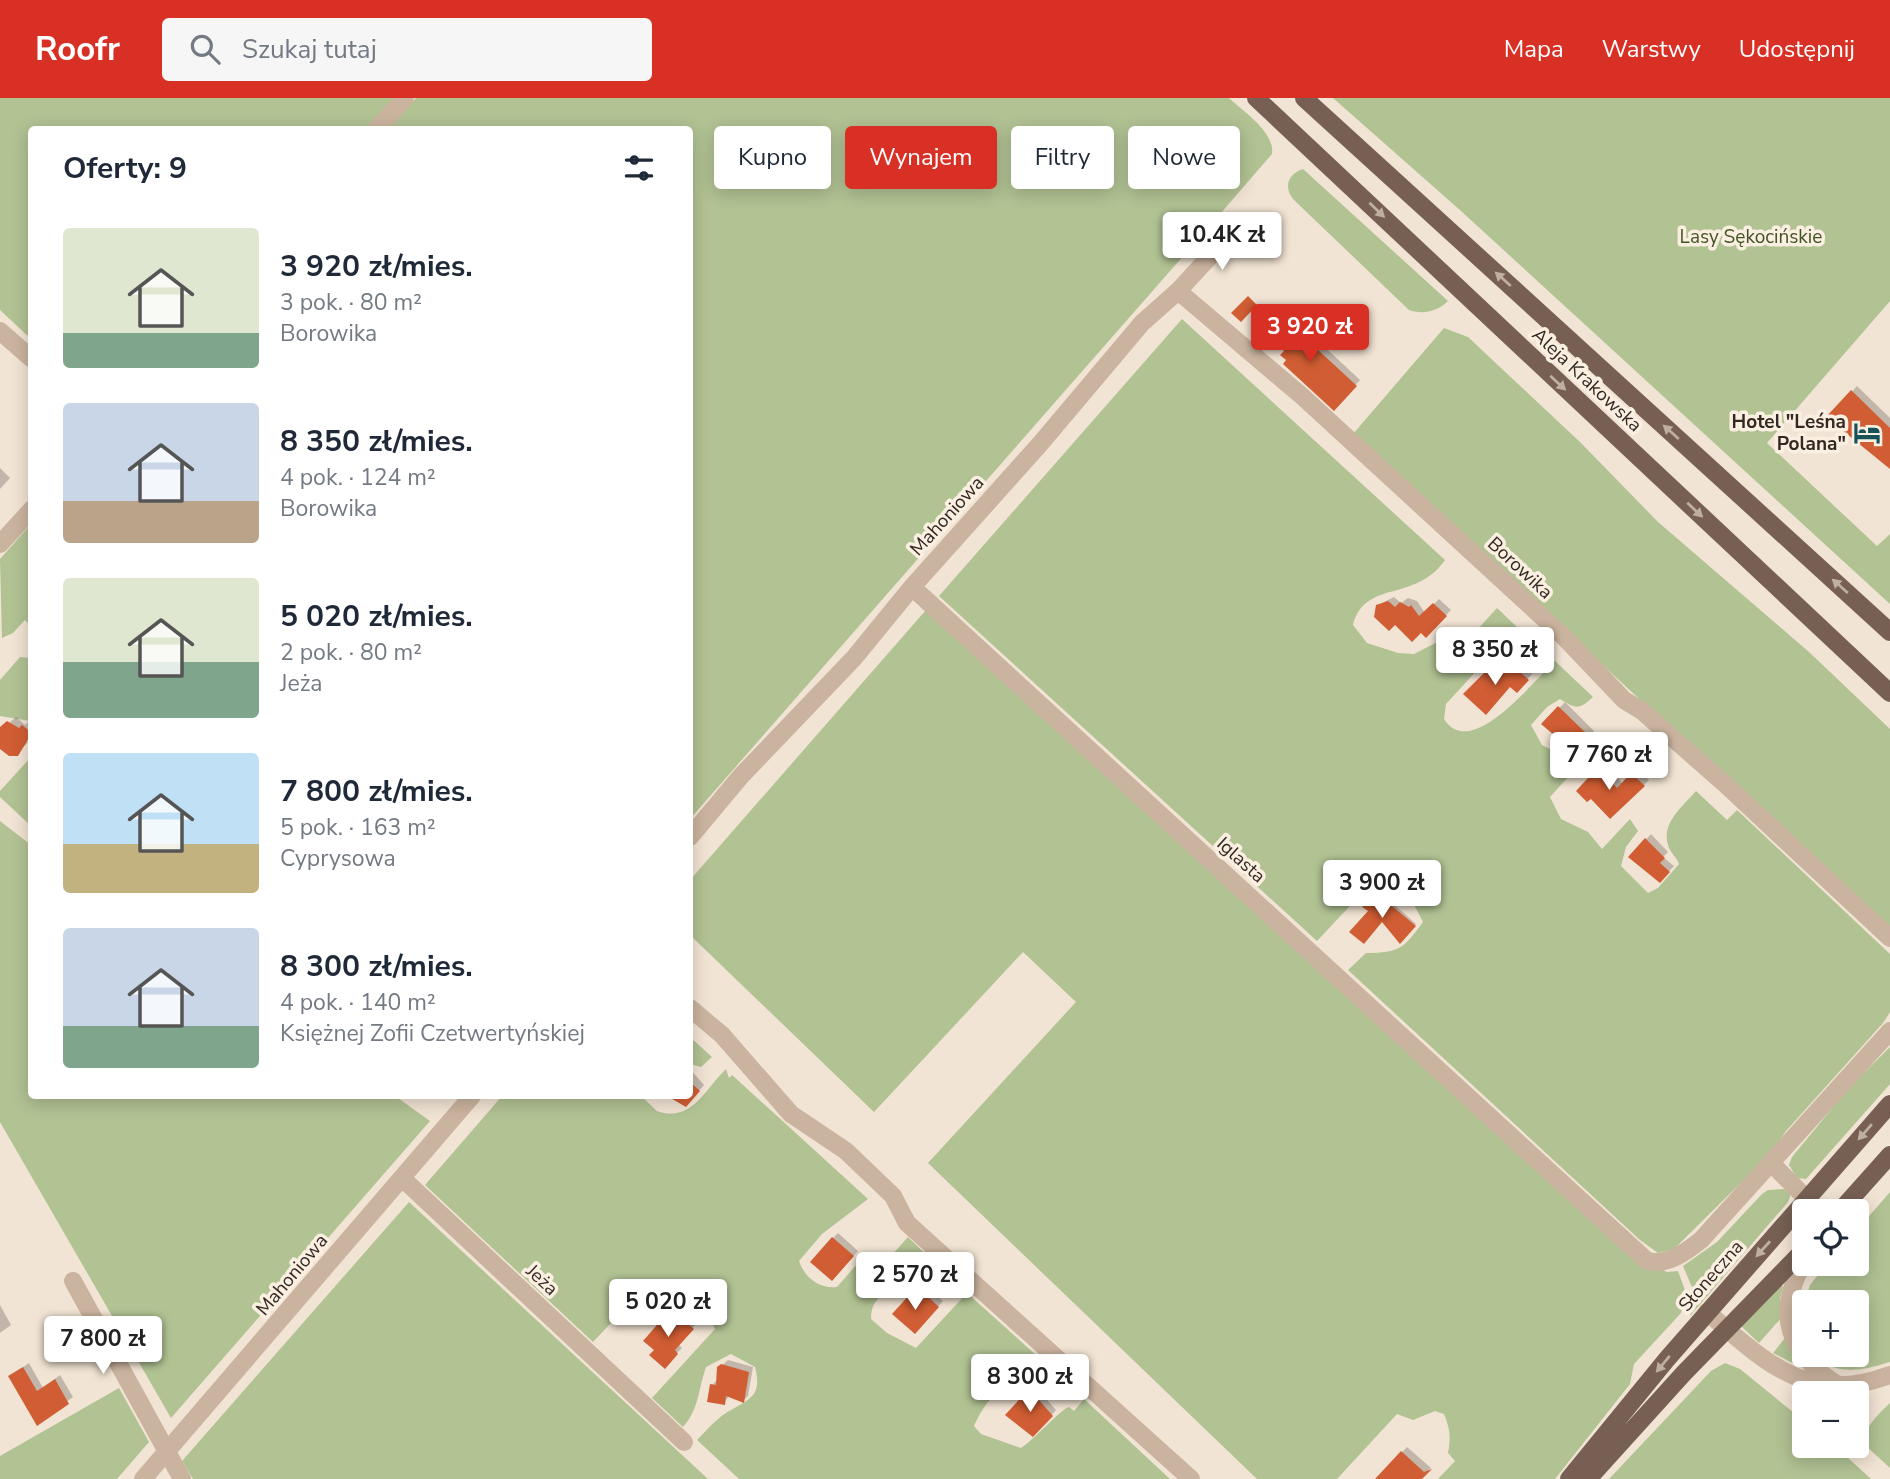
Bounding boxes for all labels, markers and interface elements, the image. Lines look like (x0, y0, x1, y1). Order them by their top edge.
search box (162, 18, 652, 81)
text: Roofr (35, 27, 120, 72)
icon: search (186, 30, 224, 68)
text: Szukaj tutaj (242, 32, 377, 67)
text: Mapa (1504, 33, 1564, 65)
text: Warstwy (1602, 33, 1701, 65)
text: Udostępnij (1739, 33, 1855, 65)
chip: Kupno (714, 126, 831, 189)
chip: Wynajem (845, 126, 997, 189)
chip: Filtry (1011, 126, 1114, 189)
chip: Nowe (1128, 126, 1240, 189)
text: Oferty: 9 (63, 148, 187, 189)
icon: filters (620, 149, 658, 187)
one-way arrow (1368, 202, 1385, 218)
pin: 10.4K zł (1150, 212, 1294, 272)
text: 10.4K zł (1179, 219, 1265, 250)
park label: Lasy Sękocińskie (1680, 224, 1822, 250)
text: 3 920 zł/mies. (280, 246, 473, 287)
icon: home (119, 256, 203, 340)
one-way arrow (1495, 272, 1512, 288)
text: 3 pok. · 80 m² (280, 287, 422, 318)
pin: 3 920 zł (1238, 304, 1382, 364)
text: 3 920 zł (1267, 311, 1353, 342)
text: Borowika (280, 318, 377, 349)
street label: Aleja Krakowska (1526, 322, 1648, 438)
one-way arrow (1549, 374, 1566, 390)
place label: Hotel "Leśna Polana" (1732, 409, 1846, 457)
hotel icon: Hotel "Leśna Polana" (1852, 418, 1882, 448)
text: 8 350 zł/mies. (280, 421, 473, 462)
one-way arrow (1663, 425, 1680, 441)
icon: home (119, 431, 203, 515)
text: 4 pok. · 124 m² (280, 462, 436, 493)
street label: Mahoniowa (904, 470, 990, 562)
text: Borowika (280, 493, 377, 524)
one-way arrow (1686, 502, 1703, 518)
street label: Borowika (1482, 531, 1558, 605)
one-way arrow (1832, 578, 1849, 594)
text: 5 020 zł/mies. (280, 596, 473, 637)
icon: home (119, 606, 203, 690)
pin: 8 350 zł (1423, 628, 1567, 687)
text: 8 350 zł (1452, 634, 1538, 665)
text: 2 pok. · 80 m² (280, 637, 422, 668)
text: Jeża (280, 668, 322, 699)
pin: 7 760 zł (1537, 732, 1681, 792)
text: 7 760 zł (1566, 739, 1652, 770)
text: 7 800 zł/mies. (280, 771, 473, 812)
icon: home (119, 781, 203, 865)
text: 5 pok. · 163 m² (280, 812, 436, 843)
street label: Iglasta (1211, 831, 1271, 889)
text: Cyprysowa (280, 843, 396, 874)
pin: 3 900 zł (1310, 860, 1454, 920)
text: 3 900 zł (1339, 867, 1425, 898)
text: 8 300 zł/mies. (280, 946, 473, 987)
icon: home (119, 956, 203, 1040)
text: 4 pok. · 140 m² (280, 987, 436, 1018)
text: Księżnej Zofii Czetwertyńskiej (280, 1018, 585, 1049)
one-way arrow (1857, 1123, 1873, 1141)
map controls (1792, 1199, 1869, 1458)
button: locate (1792, 1199, 1869, 1276)
street label: Mahoniowa (250, 1229, 334, 1321)
street label: Słoneczna (1673, 1235, 1749, 1317)
one-way arrow (1756, 1240, 1771, 1257)
pin: 2 570 zł (843, 1252, 987, 1312)
street label: Jeża (520, 1258, 564, 1301)
text: 2 570 zł (872, 1259, 958, 1290)
pin: 5 020 zł (596, 1280, 740, 1339)
text: 5 020 zł (625, 1286, 711, 1317)
button: + (1792, 1290, 1869, 1367)
pin: 7 800 zł (31, 1316, 175, 1376)
text: 7 800 zł (60, 1323, 146, 1354)
pin: 8 300 zł (958, 1354, 1102, 1414)
one-way arrow (1656, 1356, 1671, 1373)
text: 8 300 zł (987, 1361, 1073, 1392)
button: − (1792, 1381, 1869, 1458)

